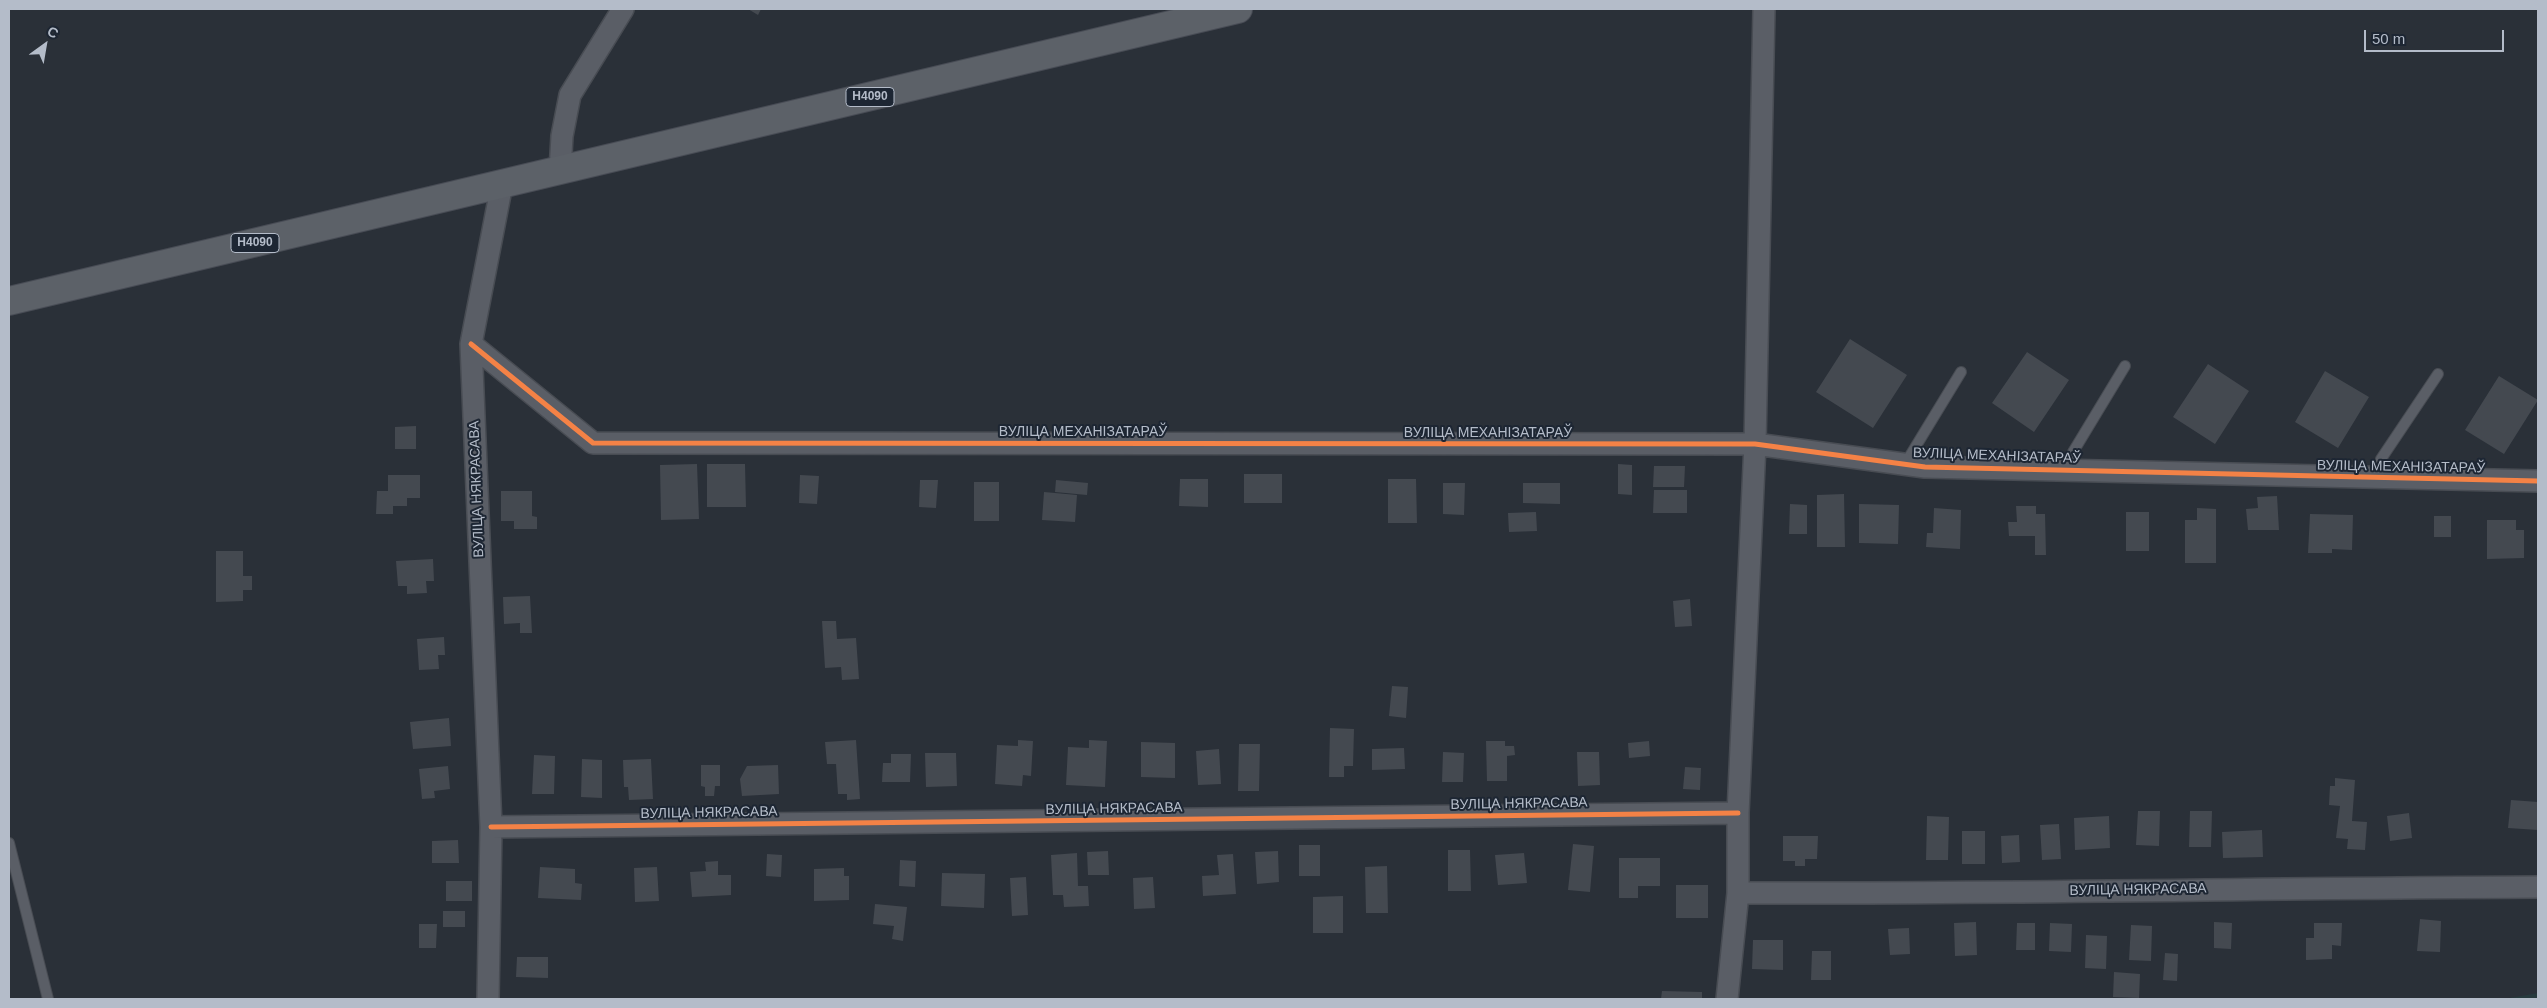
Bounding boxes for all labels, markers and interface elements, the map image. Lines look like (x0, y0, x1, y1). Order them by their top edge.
north arrow (20, 20, 70, 70)
scale bar (2367, 20, 2507, 52)
text: С (44, 23, 61, 42)
text: 50 m (2372, 30, 2405, 47)
road number: Н4090 (846, 88, 894, 106)
road number: Н4090 (231, 234, 279, 252)
street label: ВУЛІЦА НЯКРАСАВА (466, 420, 488, 558)
street label: ВУЛІЦА МЕХАНІЗАТАРАЎ (999, 424, 1167, 440)
street label: ВУЛІЦА МЕХАНІЗАТАРАЎ (1404, 425, 1572, 441)
street label: ВУЛІЦА МЕХАНІЗАТАРАЎ (1913, 445, 2081, 467)
street label: ВУЛІЦА МЕХАНІЗАТАРАЎ (2317, 457, 2485, 477)
street label: ВУЛІЦА НЯКРАСАВА (1450, 794, 1588, 814)
street label: ВУЛІЦА НЯКРАСАВА (1045, 799, 1183, 819)
street label: ВУЛІЦА НЯКРАСАВА (640, 803, 778, 823)
street label: ВУЛІЦА НЯКРАСАВА (2069, 880, 2207, 900)

